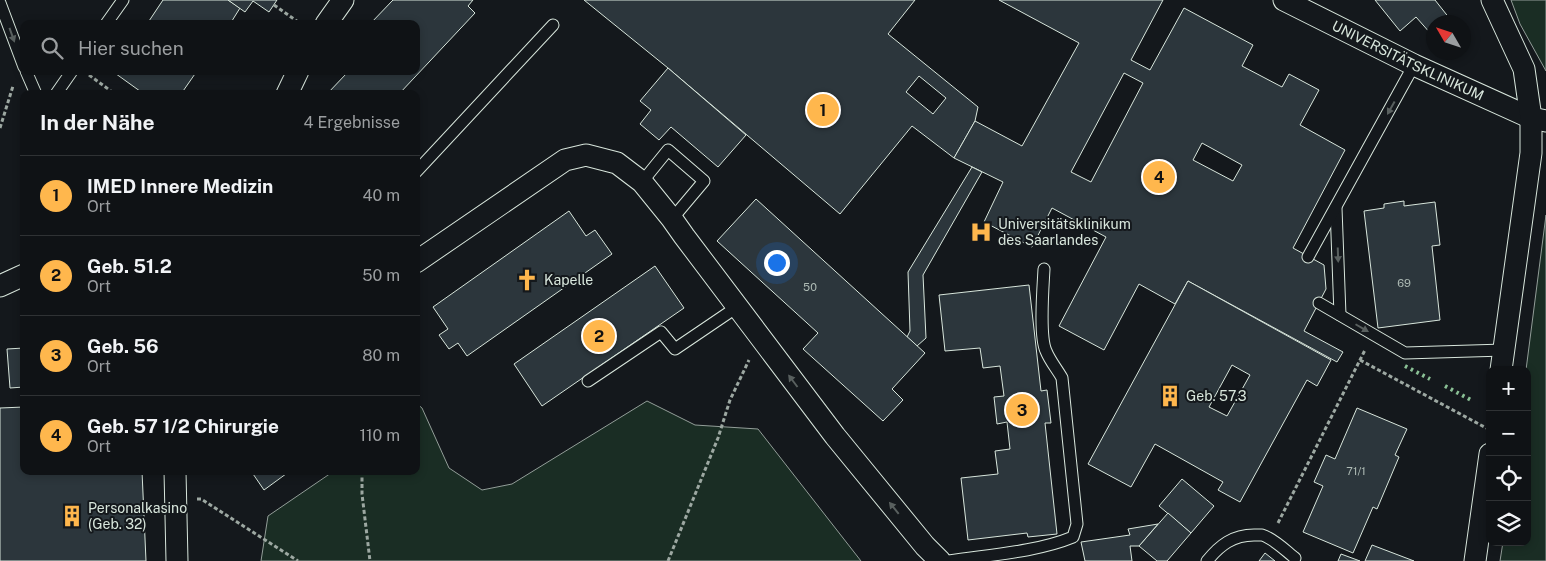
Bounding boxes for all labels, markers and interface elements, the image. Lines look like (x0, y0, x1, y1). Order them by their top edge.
north arrow (1426, 15, 1471, 60)
street label: UNIVERSITÄTSKLINIKUM (1330, 17, 1486, 104)
search box (20, 20, 420, 75)
one-way arrow (8, 28, 16, 43)
icon: search (38, 34, 66, 62)
text: Hier suchen (78, 37, 184, 59)
pin: 1 (807, 91, 839, 129)
one-way arrow (1386, 101, 1395, 114)
text: In der Nähe (40, 110, 155, 135)
text: 4 Ergebnisse (304, 113, 400, 132)
pin: 4 (1143, 158, 1175, 196)
text: IMED Innere Medizin (87, 175, 273, 197)
text: 1 (53, 186, 59, 205)
text: 40 m (362, 186, 400, 205)
text: Ort (87, 197, 111, 216)
place label: Universitätsklinikum des Saarlandes (998, 216, 1131, 248)
hospital icon: Universitätsklinikum des Saarlandes (968, 219, 994, 245)
one-way arrow (1334, 248, 1342, 264)
your location (764, 250, 790, 276)
text: Geb. 51.2 (87, 255, 172, 277)
text: 2 (51, 266, 61, 285)
text: 50 m (362, 266, 400, 285)
church icon: Kapelle (514, 267, 540, 293)
place label: Kapelle (544, 272, 593, 288)
text: Ort (87, 277, 111, 296)
house number: 69 (1397, 277, 1411, 289)
house number: 50 (803, 281, 817, 293)
pin: 2 (583, 317, 615, 355)
one-way arrow (1355, 323, 1368, 332)
text: Geb. 56 (87, 335, 159, 357)
text: 3 (51, 346, 61, 365)
text: 80 m (362, 346, 400, 365)
text: Ort (87, 357, 111, 376)
map controls (1486, 366, 1531, 546)
button: + (1486, 366, 1531, 411)
one-way arrow (788, 374, 798, 388)
building icon: Geb. 57.3 (1157, 383, 1183, 409)
place label: Geb. 57.3 (1186, 388, 1247, 404)
pin: 3 (1006, 391, 1038, 429)
button: − (1486, 411, 1531, 456)
text: Geb. 57 1/2 Chirurgie (87, 415, 279, 437)
text: 4 (51, 426, 61, 445)
text: 110 m (359, 426, 400, 445)
text: Ort (87, 437, 111, 456)
button: locate (1486, 456, 1531, 501)
house number: 71/1 (1346, 465, 1366, 477)
place label: Personalkasino (Geb. 32) (88, 500, 187, 532)
button: layers (1486, 501, 1531, 546)
one-way arrow (888, 502, 899, 515)
building icon: Personalkasino (Geb. 32) (59, 503, 85, 529)

